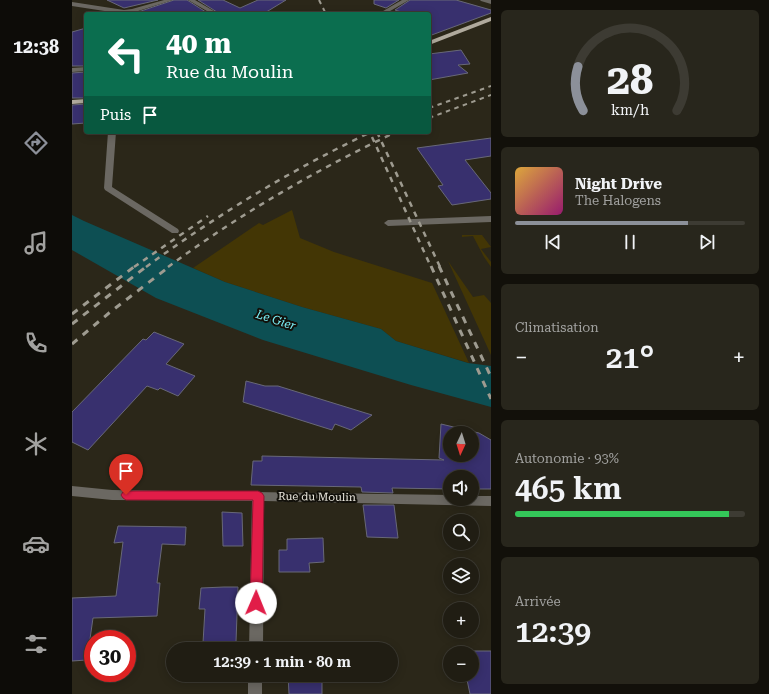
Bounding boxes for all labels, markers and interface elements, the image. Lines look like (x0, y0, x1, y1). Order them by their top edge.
text: 40 m (166, 27, 231, 60)
icon: left (100, 28, 152, 80)
text: 12:38 (13, 36, 59, 57)
text: 28 (607, 55, 653, 104)
text: Rue du Moulin (166, 61, 293, 82)
text: km/h (611, 102, 649, 118)
icon: arrive (139, 104, 161, 126)
text: Puis (100, 106, 131, 124)
icon: directions (22, 129, 50, 157)
text: Night Drive (575, 175, 662, 193)
text: The Halogens (575, 193, 661, 208)
icon: music (22, 229, 50, 257)
icon: previous (542, 231, 564, 253)
icon: pause (619, 231, 641, 253)
icon: next (696, 231, 718, 253)
water label: Le Gier (253, 307, 298, 333)
text: Climatisation (515, 320, 599, 335)
icon: phone (22, 329, 50, 357)
text: 21° (606, 340, 654, 375)
text: − (515, 345, 527, 370)
text: + (733, 345, 745, 370)
north arrow (443, 426, 479, 462)
map controls (443, 426, 479, 682)
icon: climate (22, 430, 50, 458)
text: Autonomie · 93% (515, 451, 619, 466)
pin (109, 454, 143, 495)
icon: arrive (115, 460, 137, 482)
button: sound (443, 470, 479, 506)
text: 465 km (515, 471, 622, 506)
street label: Rue du Moulin (278, 490, 356, 504)
button: search (443, 514, 479, 550)
icon: car (22, 530, 50, 558)
button: layers (443, 558, 479, 594)
position arrow (235, 582, 277, 624)
text: Arrivée (515, 594, 561, 609)
button: + (443, 602, 479, 638)
text: 12:39 (515, 614, 591, 649)
icon: filters (22, 630, 50, 658)
speed limit sign: 30 (84, 630, 136, 682)
button: − (443, 646, 479, 682)
text: 12:39 · 1 min · 80 m (213, 653, 351, 671)

